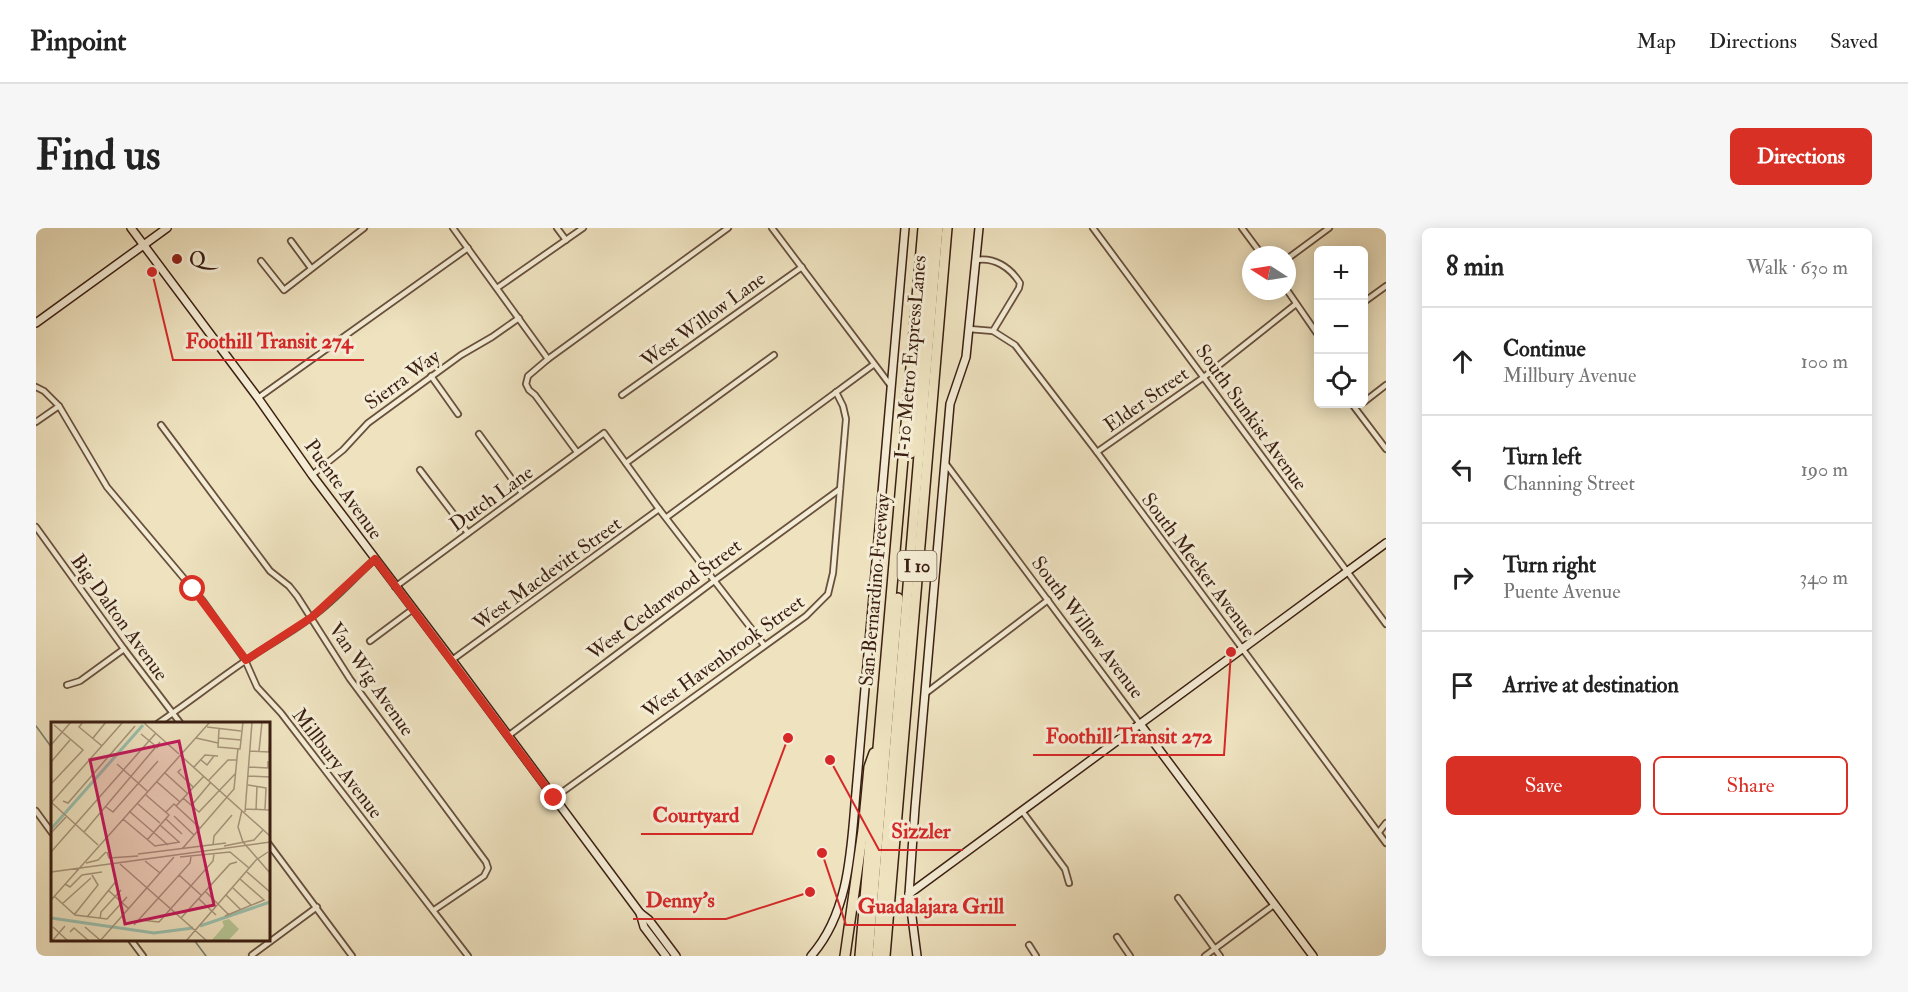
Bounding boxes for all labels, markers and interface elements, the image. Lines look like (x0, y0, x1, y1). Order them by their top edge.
text: Pinpoint (30, 24, 126, 59)
text: Map (1636, 28, 1676, 55)
text: Directions (1709, 28, 1797, 55)
text: Saved (1830, 28, 1878, 55)
button: Directions (1730, 128, 1872, 185)
text: Find us (36, 130, 160, 182)
north arrow (1242, 246, 1296, 300)
map controls (1314, 246, 1368, 408)
button: + (1314, 246, 1368, 300)
place label: Q (189, 247, 219, 272)
text: 8 min (1446, 251, 1504, 283)
marker: Q (170, 252, 184, 266)
street label: I-10 Metro ExpressLanes (889, 254, 933, 460)
text: Walk · 630 m (1746, 255, 1848, 280)
street label: West Willow Lane (635, 266, 770, 374)
button: − (1314, 300, 1368, 354)
callout: Foothill Transit 274 (173, 321, 364, 360)
text: Foothill Transit 274 (186, 328, 354, 355)
text: Continue (1503, 335, 1586, 363)
street label: South Sunkist Avenue (1190, 339, 1313, 495)
street label: Sierra Way (360, 343, 446, 415)
icon: ahead (1446, 345, 1479, 378)
text: 100 m (1801, 349, 1848, 374)
button: locate (1314, 354, 1368, 408)
street label: Elder Street (1099, 361, 1194, 438)
text: Millbury Avenue (1503, 363, 1636, 388)
street label: Puente Avenue (299, 434, 388, 544)
text: Turn left (1503, 443, 1582, 471)
icon: left (1446, 453, 1479, 486)
text: 190 m (1801, 457, 1848, 482)
street label: Dutch Lane (445, 460, 538, 537)
text: Channing Street (1503, 471, 1635, 496)
street label: South Meeker Avenue (1136, 488, 1261, 643)
street label: San Bernardino Freeway (854, 492, 895, 687)
street label: West Macdevitt Street (467, 511, 627, 636)
street label: West Cedarwood Street (581, 533, 747, 666)
street label: Big Dalton Avenue (65, 549, 174, 685)
road number: I 10 (898, 551, 936, 581)
street label: South Willow Avenue (1026, 551, 1149, 704)
text: Turn right (1503, 551, 1596, 579)
icon: right (1446, 561, 1479, 594)
text: 340 m (1800, 565, 1848, 590)
route start (179, 575, 205, 601)
text: Puente Avenue (1503, 579, 1621, 604)
street label: West Havenbrook Street (637, 589, 810, 724)
street label: Van Wig Avenue (323, 618, 420, 741)
icon: arrive (1446, 669, 1479, 702)
text: Arrive at destination (1503, 671, 1679, 699)
street label: Millbury Avenue (287, 703, 388, 824)
callout: Foothill Transit 272 (1033, 716, 1224, 755)
inset map (51, 722, 270, 941)
text: Foothill Transit 272 (1046, 723, 1213, 750)
button: Save (1446, 756, 1641, 815)
button: Share (1653, 756, 1848, 815)
route end (540, 784, 566, 810)
callout: Courtyard (641, 795, 752, 834)
text: Courtyard (653, 802, 740, 829)
callout: Sizzler (879, 811, 963, 850)
text: Sizzler (891, 818, 952, 845)
callout: Denny's (633, 880, 726, 919)
callout: Guadalajara Grill (846, 886, 1016, 925)
text: Denny's (645, 887, 715, 914)
text: Guadalajara Grill (858, 893, 1005, 920)

